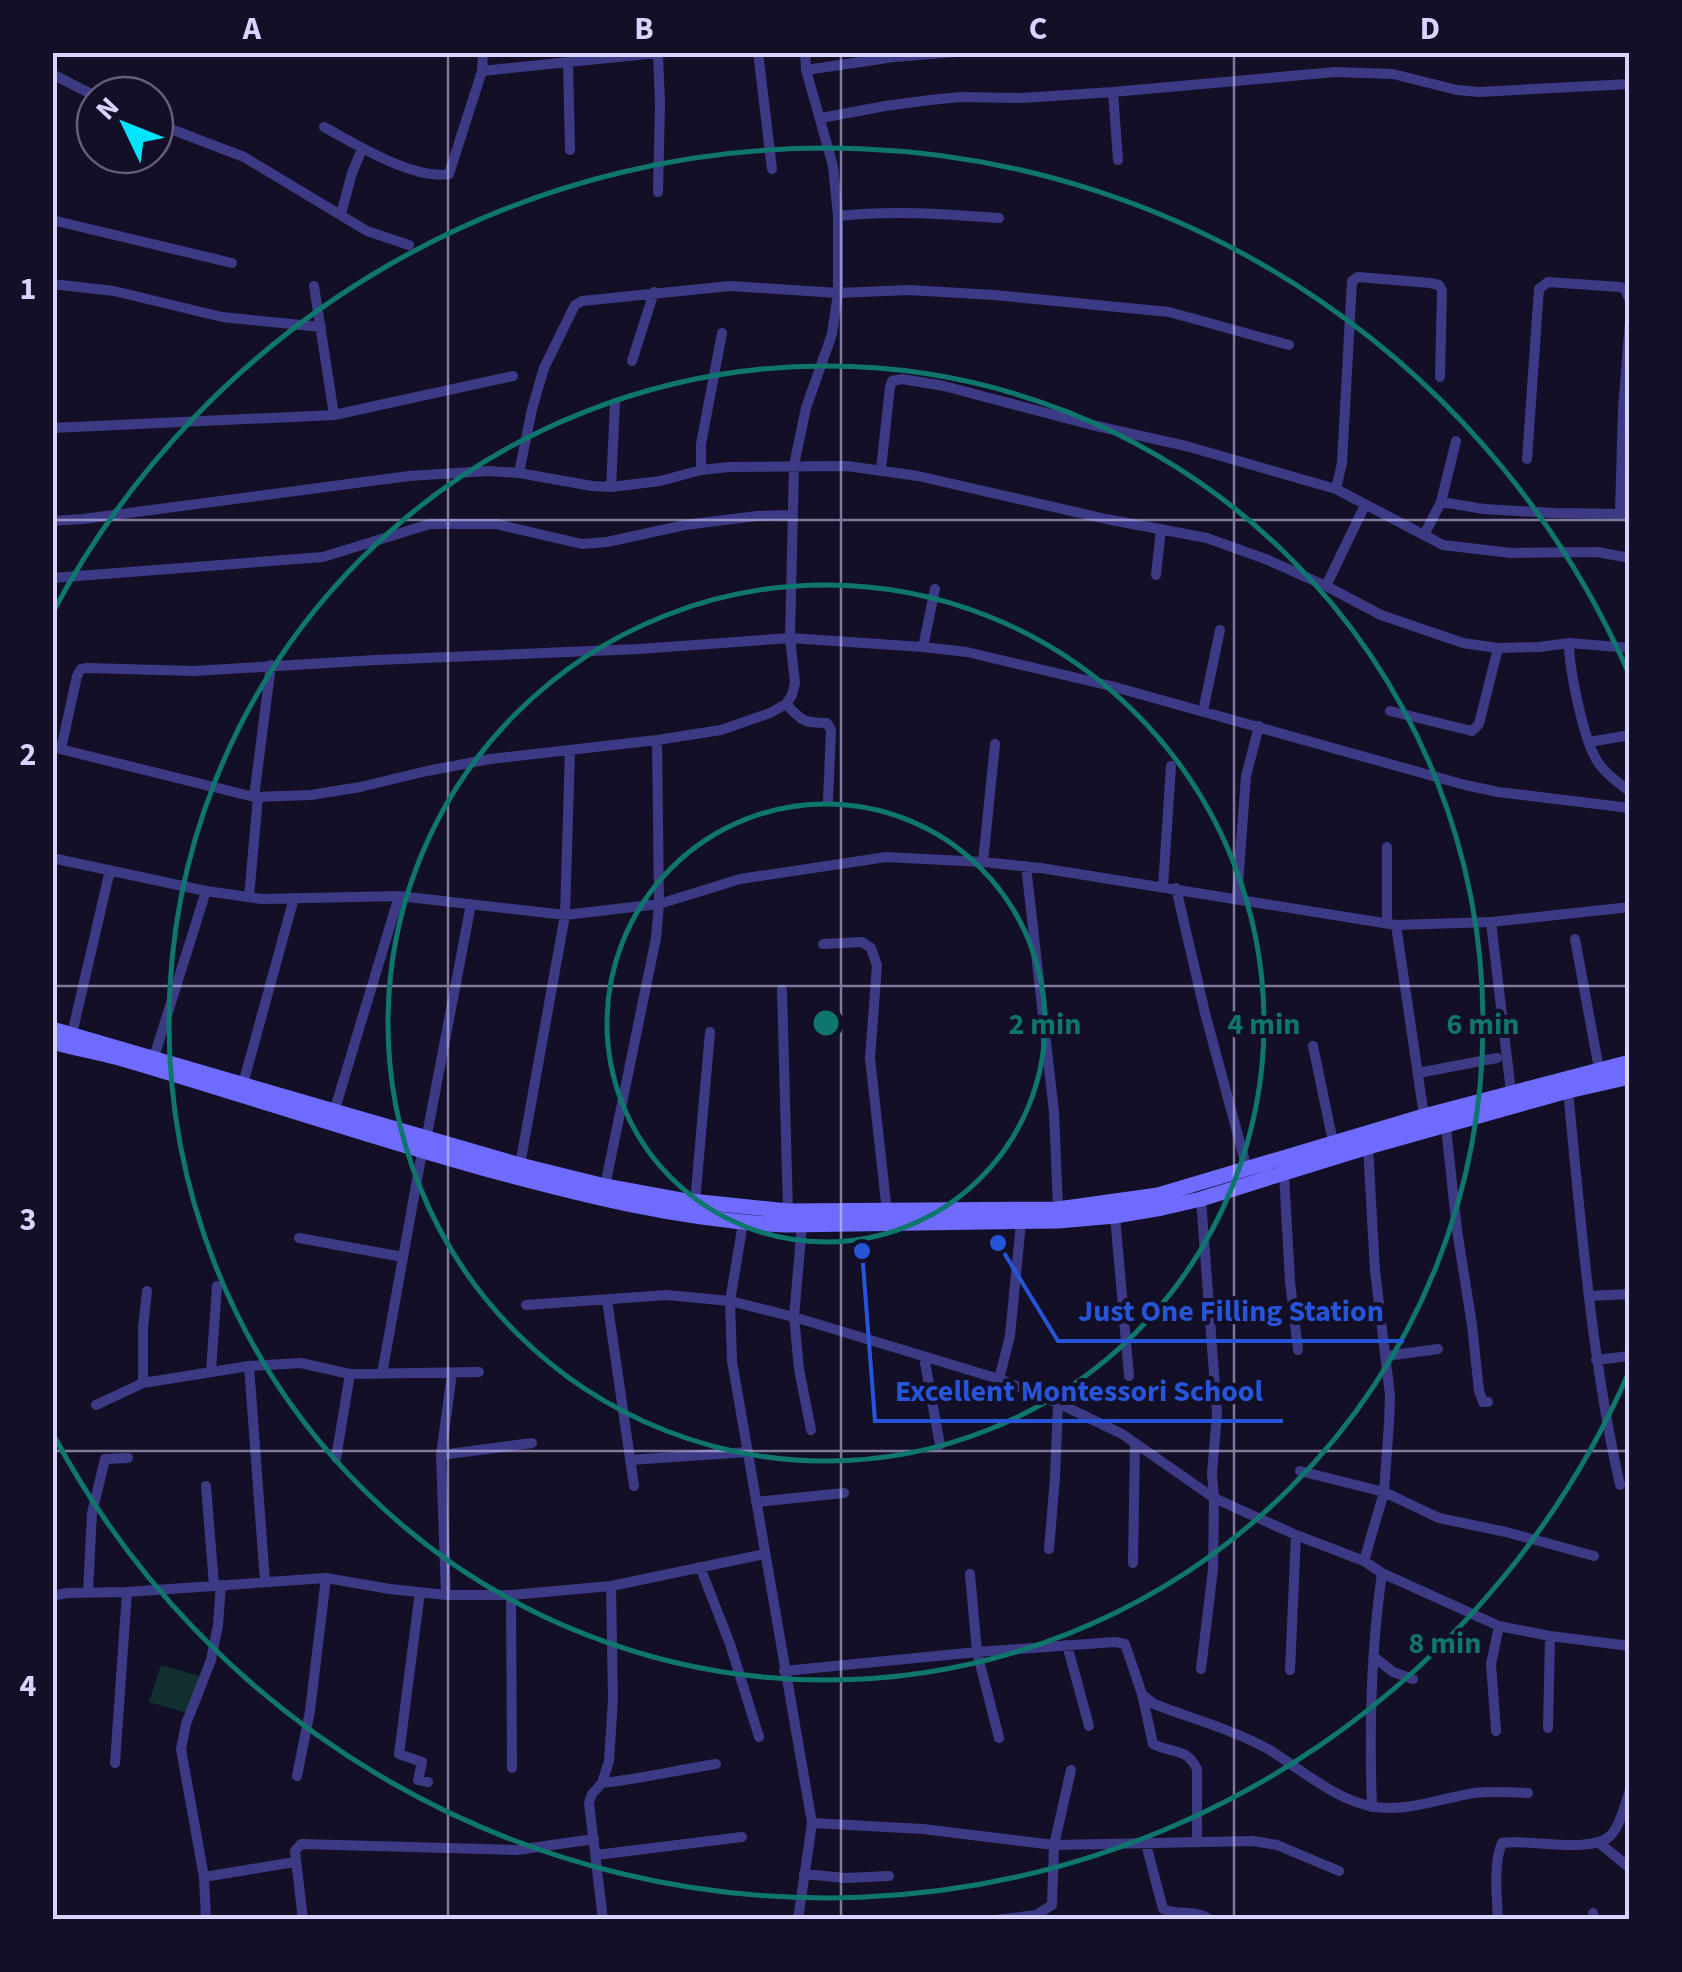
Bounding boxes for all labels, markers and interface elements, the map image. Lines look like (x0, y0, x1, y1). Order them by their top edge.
text: A (242, 6, 262, 52)
text: B (634, 6, 654, 52)
text: C (1029, 6, 1047, 52)
text: D (1420, 6, 1440, 52)
north arrow (75, 75, 175, 175)
text: N (86, 88, 128, 129)
text: 1 (20, 266, 36, 312)
text: 2 (20, 732, 36, 778)
text: 2 min (1009, 1003, 1082, 1046)
text: 4 min (1228, 1003, 1301, 1046)
text: 6 min (1447, 1003, 1520, 1046)
centre of rings (808, 1005, 844, 1041)
text: 3 (20, 1197, 36, 1243)
callout: Just One Filling Station (1058, 1281, 1404, 1341)
text: Just One Filling Station (1078, 1290, 1384, 1333)
callout: Excellent Montessori School (875, 1361, 1283, 1421)
text: Excellent Montessori School (895, 1370, 1263, 1413)
text: 8 min (1409, 1622, 1482, 1665)
text: 4 (20, 1663, 37, 1709)

